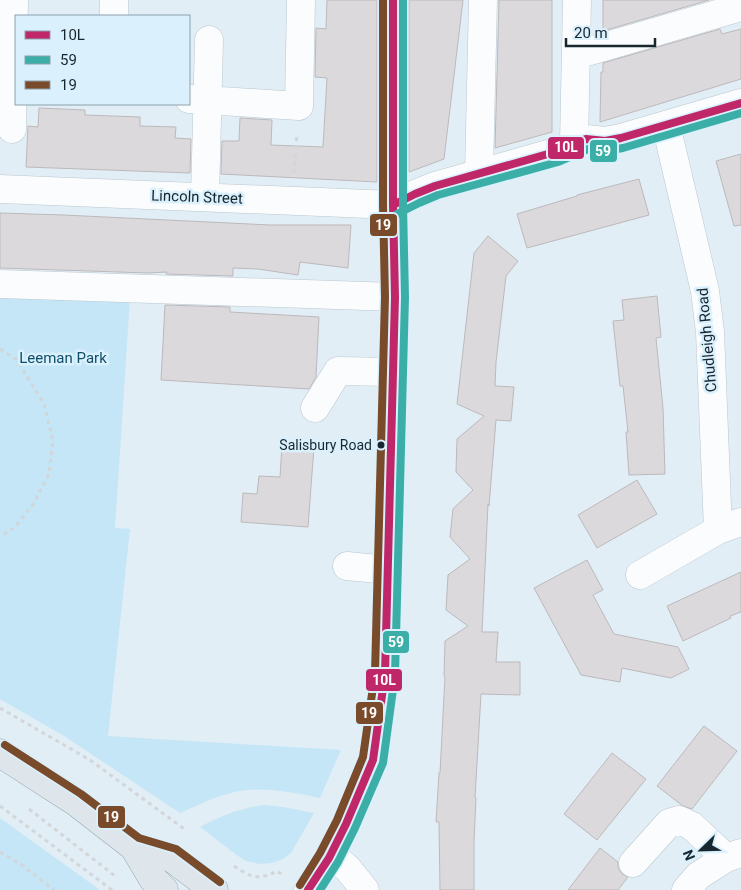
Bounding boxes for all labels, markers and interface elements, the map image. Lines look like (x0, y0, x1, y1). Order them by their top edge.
legend (15, 15, 190, 105)
scale bar (566, 15, 655, 47)
text: 20 m (574, 24, 608, 42)
text: 10L (60, 26, 85, 44)
text: 59 (60, 51, 77, 69)
text: 19 (60, 76, 77, 94)
line badge: 10L (547, 136, 585, 160)
text: 10L (554, 139, 578, 155)
line badge: 59 (589, 139, 618, 163)
text: 59 (595, 143, 611, 159)
street label: Lincoln Street (151, 186, 243, 208)
line badge: 19 (369, 213, 398, 237)
text: 19 (375, 217, 391, 233)
street label: Chudleigh Road (693, 287, 721, 393)
park label: Leeman Park (19, 349, 107, 367)
place label: Salisbury Road (279, 437, 372, 453)
marker: Salisbury Road (376, 440, 386, 450)
line badge: 59 (382, 630, 410, 654)
text: 59 (388, 634, 404, 650)
line badge: 10L (365, 668, 403, 692)
text: 10L (372, 672, 396, 688)
line badge: 19 (355, 701, 384, 725)
text: 19 (361, 705, 377, 721)
line badge: 19 (97, 805, 126, 829)
text: 19 (103, 809, 119, 825)
north arrow (676, 825, 726, 875)
text: N (680, 847, 698, 863)

